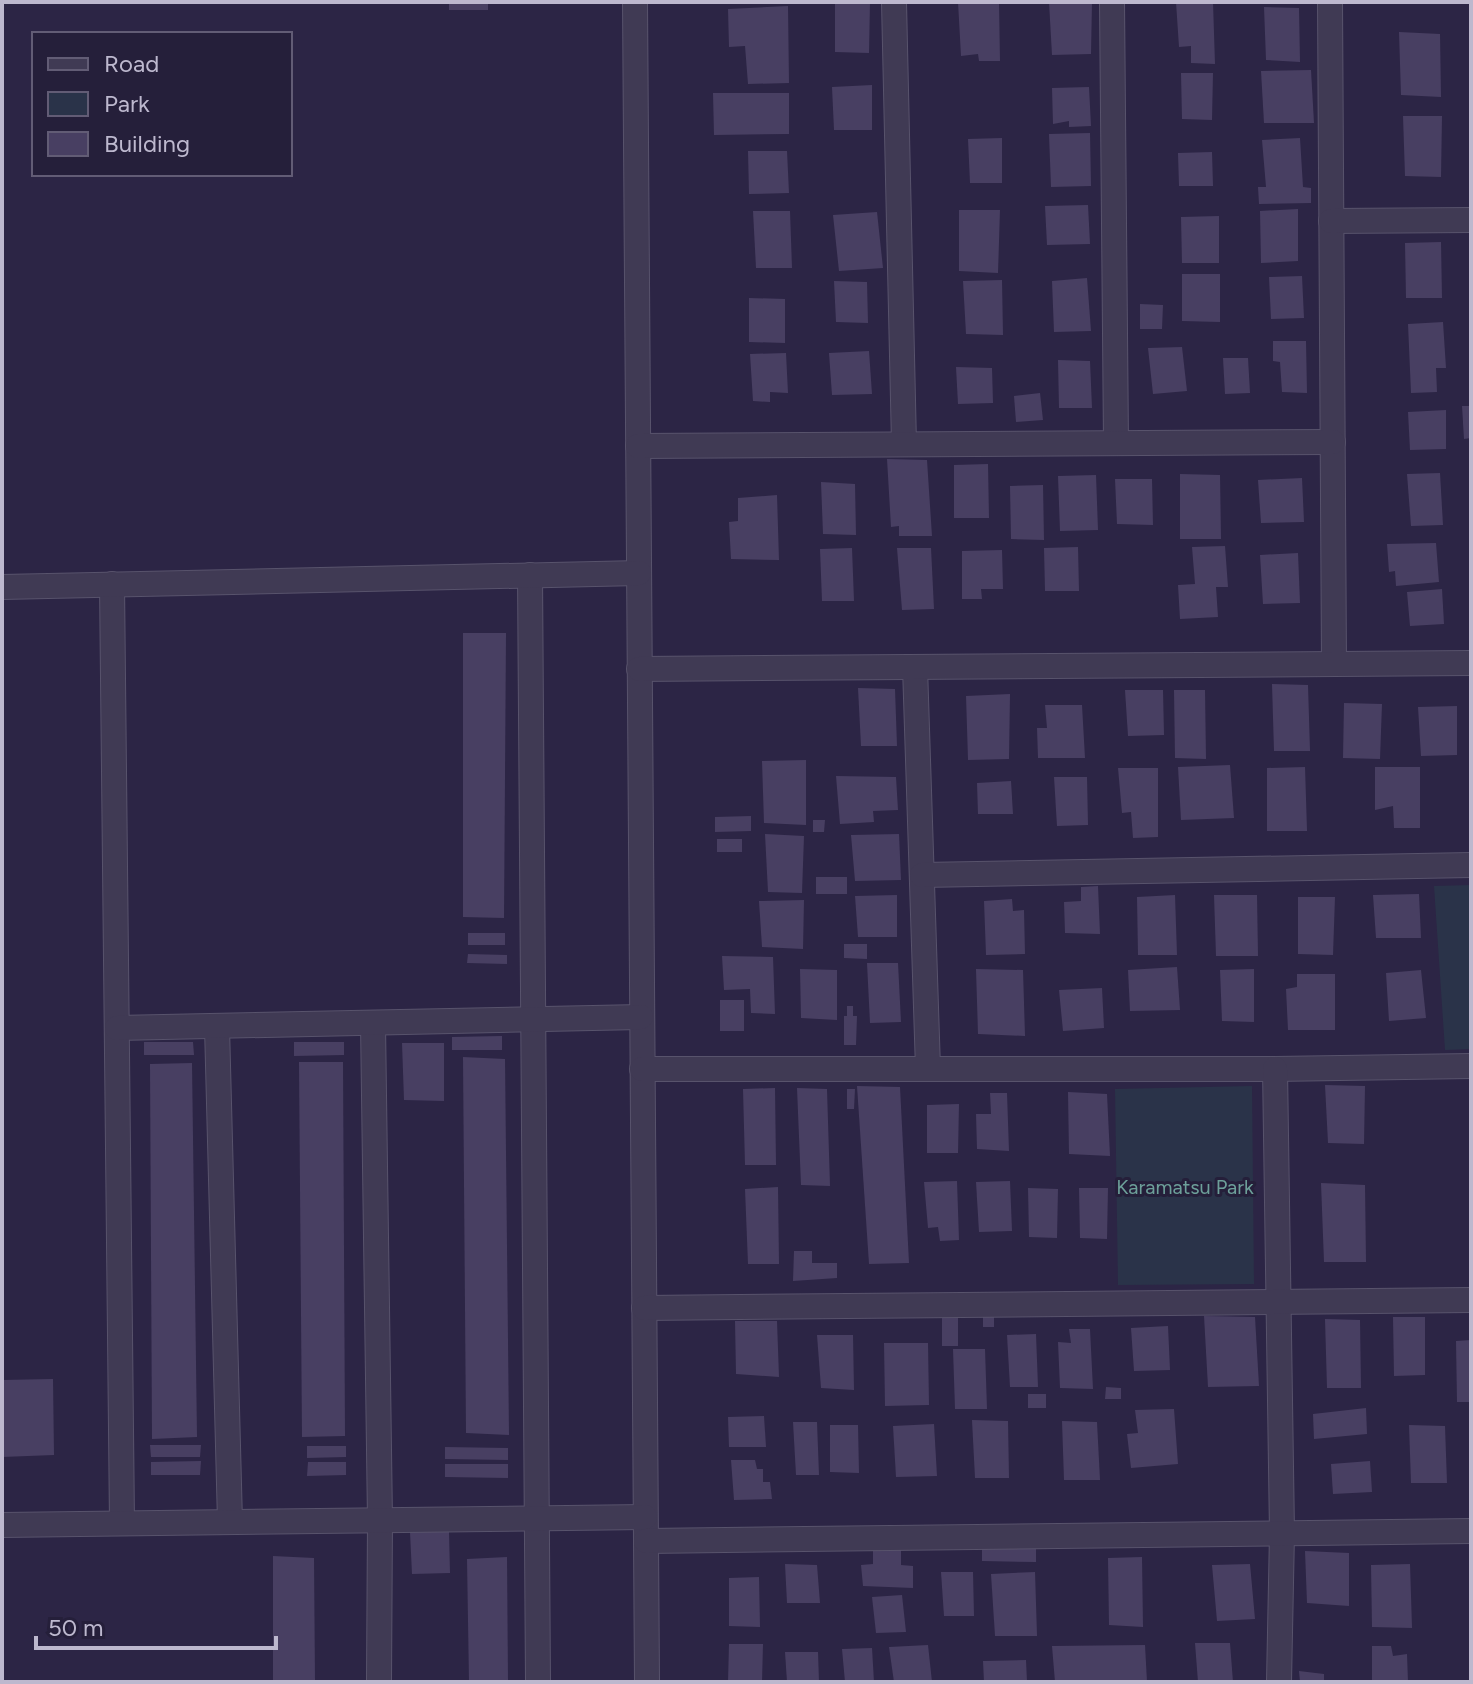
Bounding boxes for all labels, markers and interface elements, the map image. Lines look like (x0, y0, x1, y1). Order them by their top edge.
legend (32, 32, 292, 176)
text: Road (104, 49, 159, 78)
text: Park (104, 89, 150, 118)
text: Building (104, 129, 190, 158)
park label: Karamatsu Park (1116, 1175, 1254, 1199)
scale bar (36, 1600, 276, 1650)
text: 50 m (48, 1613, 104, 1642)

